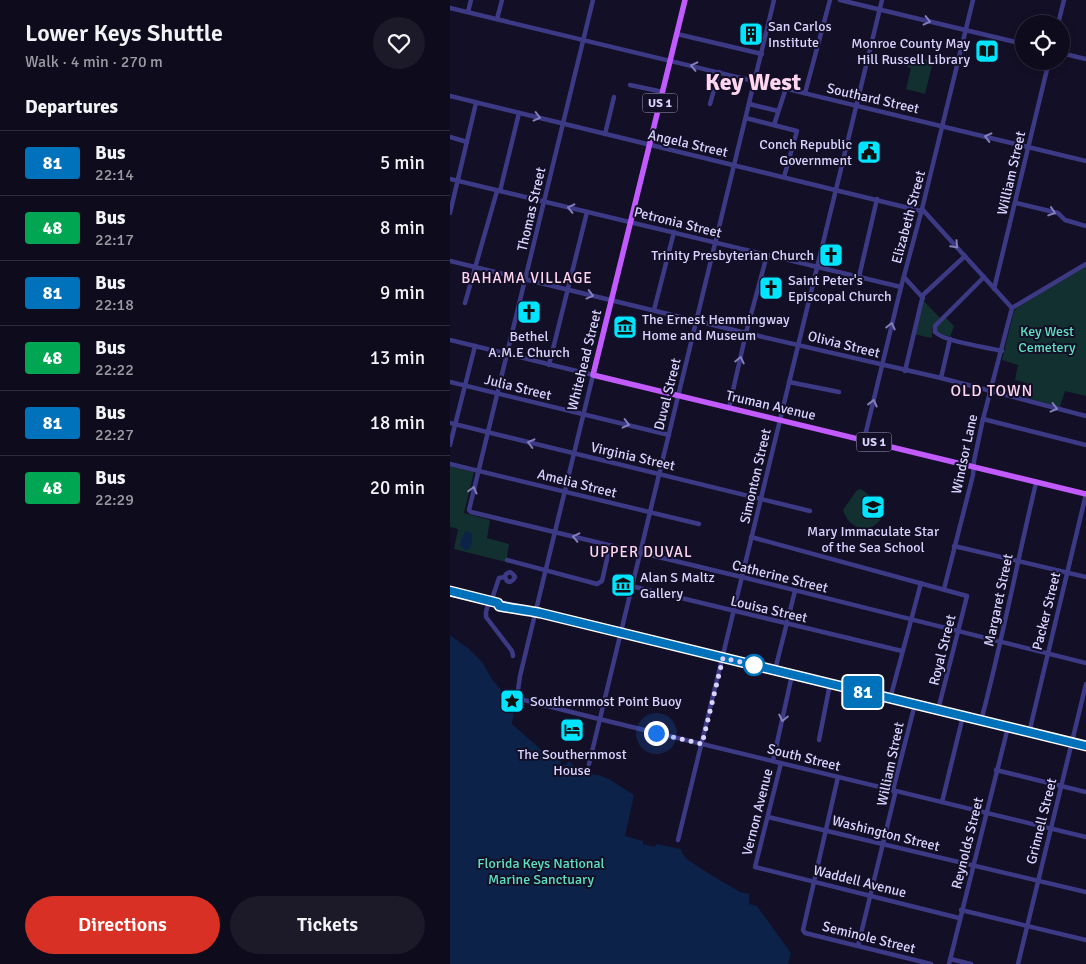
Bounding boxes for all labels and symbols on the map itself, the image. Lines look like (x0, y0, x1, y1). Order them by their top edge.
one-way arrow (923, 15, 932, 26)
place label: San Carlos Institute (768, 18, 832, 51)
building icon: San Carlos Institute (738, 21, 764, 47)
place label: Monroe County May Hill Russell Library (851, 35, 970, 68)
library icon: Monroe County May Hill Russell Library (974, 38, 1000, 64)
one-way arrow (689, 61, 698, 72)
district label: Key West (705, 67, 801, 97)
street label: Southard Street (825, 80, 921, 117)
road number: US 1 (642, 94, 678, 112)
one-way arrow (532, 111, 541, 122)
street label: Angela Street (646, 126, 730, 161)
street label: William Street (994, 130, 1029, 217)
one-way arrow (983, 132, 992, 143)
place label: Conch Republic Government (759, 136, 852, 169)
public building icon: Conch Republic Government (856, 139, 882, 165)
street label: Thomas Street (514, 165, 549, 253)
street label: Elizabeth Street (888, 169, 929, 265)
one-way arrow (566, 203, 575, 214)
street label: Petronia Street (632, 203, 724, 242)
one-way arrow (1047, 207, 1056, 217)
one-way arrow (949, 240, 958, 249)
church icon: Trinity Presbyterian Church (818, 242, 844, 268)
place label: Trinity Presbyterian Church (651, 247, 814, 264)
district label: BAHAMA VILLAGE (461, 269, 593, 287)
place label: Saint Peter's Episcopal Church (788, 272, 892, 305)
church icon: Saint Peter's Episcopal Church (758, 275, 784, 301)
one-way arrow (586, 289, 595, 300)
church icon: Bethel A.M.E Church (516, 299, 542, 325)
street label: Whitehead Street (564, 308, 605, 412)
place label: The Ernest Hemmingway Home and Museum (642, 311, 790, 344)
museum icon: The Ernest Hemmingway Home and Museum (612, 314, 638, 340)
one-way arrow (885, 322, 896, 331)
park label: Key West Cemetery (1018, 323, 1076, 356)
street label: Olivia Street (806, 327, 882, 362)
place label: Bethel A.M.E Church (488, 328, 570, 361)
street label: Duval Street (650, 356, 685, 432)
one-way arrow (734, 356, 744, 364)
street label: Julia Street (483, 371, 553, 404)
district label: OLD TOWN (951, 381, 1033, 401)
street label: Truman Avenue (724, 387, 818, 424)
one-way arrow (867, 398, 878, 407)
one-way arrow (1050, 402, 1059, 413)
street label: Windsor Lane (948, 413, 981, 496)
one-way arrow (621, 419, 629, 429)
street label: Simonton Street (736, 427, 775, 525)
road number: US 1 (856, 432, 892, 452)
one-way arrow (526, 438, 535, 449)
street label: Virginia Street (589, 439, 677, 474)
street label: Amelia Street (535, 465, 618, 502)
one-way arrow (467, 486, 478, 495)
school or university icon: Mary Immaculate Star of the Sea School (860, 494, 886, 520)
place label: Mary Immaculate Star of the Sea School (807, 523, 940, 556)
one-way arrow (571, 532, 580, 543)
district label: UPPER DUVAL (589, 543, 693, 561)
street label: Margaret Street (980, 552, 1017, 648)
street label: Catherine Street (730, 556, 830, 597)
place label: Alan S Maltz Gallery (640, 569, 715, 602)
street label: Packer Street (1029, 570, 1064, 652)
museum icon: Alan S Maltz Gallery (610, 572, 636, 598)
street label: Louisa Street (729, 592, 809, 627)
street label: Royal Street (925, 613, 960, 687)
unlabelled marker (743, 654, 765, 676)
line badge: 81 (840, 676, 886, 708)
place icon: Southernmost Point Buoy (499, 688, 525, 714)
place label: Southernmost Point Buoy (530, 693, 682, 710)
one-way arrow (778, 713, 789, 722)
hotel icon: The Southernmost House (559, 717, 585, 743)
your location (644, 721, 669, 746)
street label: William Street (873, 721, 908, 808)
street label: South Street (766, 740, 842, 775)
place label: The Southernmost House (517, 746, 627, 779)
street label: Vernon Avenue (738, 767, 776, 857)
street label: Grinnell Street (1023, 776, 1060, 866)
street label: Reynolds Street (948, 796, 987, 891)
street label: Washington Street (830, 812, 942, 855)
park label: Florida Keys National Marine Sanctuary (477, 855, 605, 888)
street label: Waddell Avenue (812, 862, 908, 901)
street label: Seminole Street (821, 918, 917, 957)

